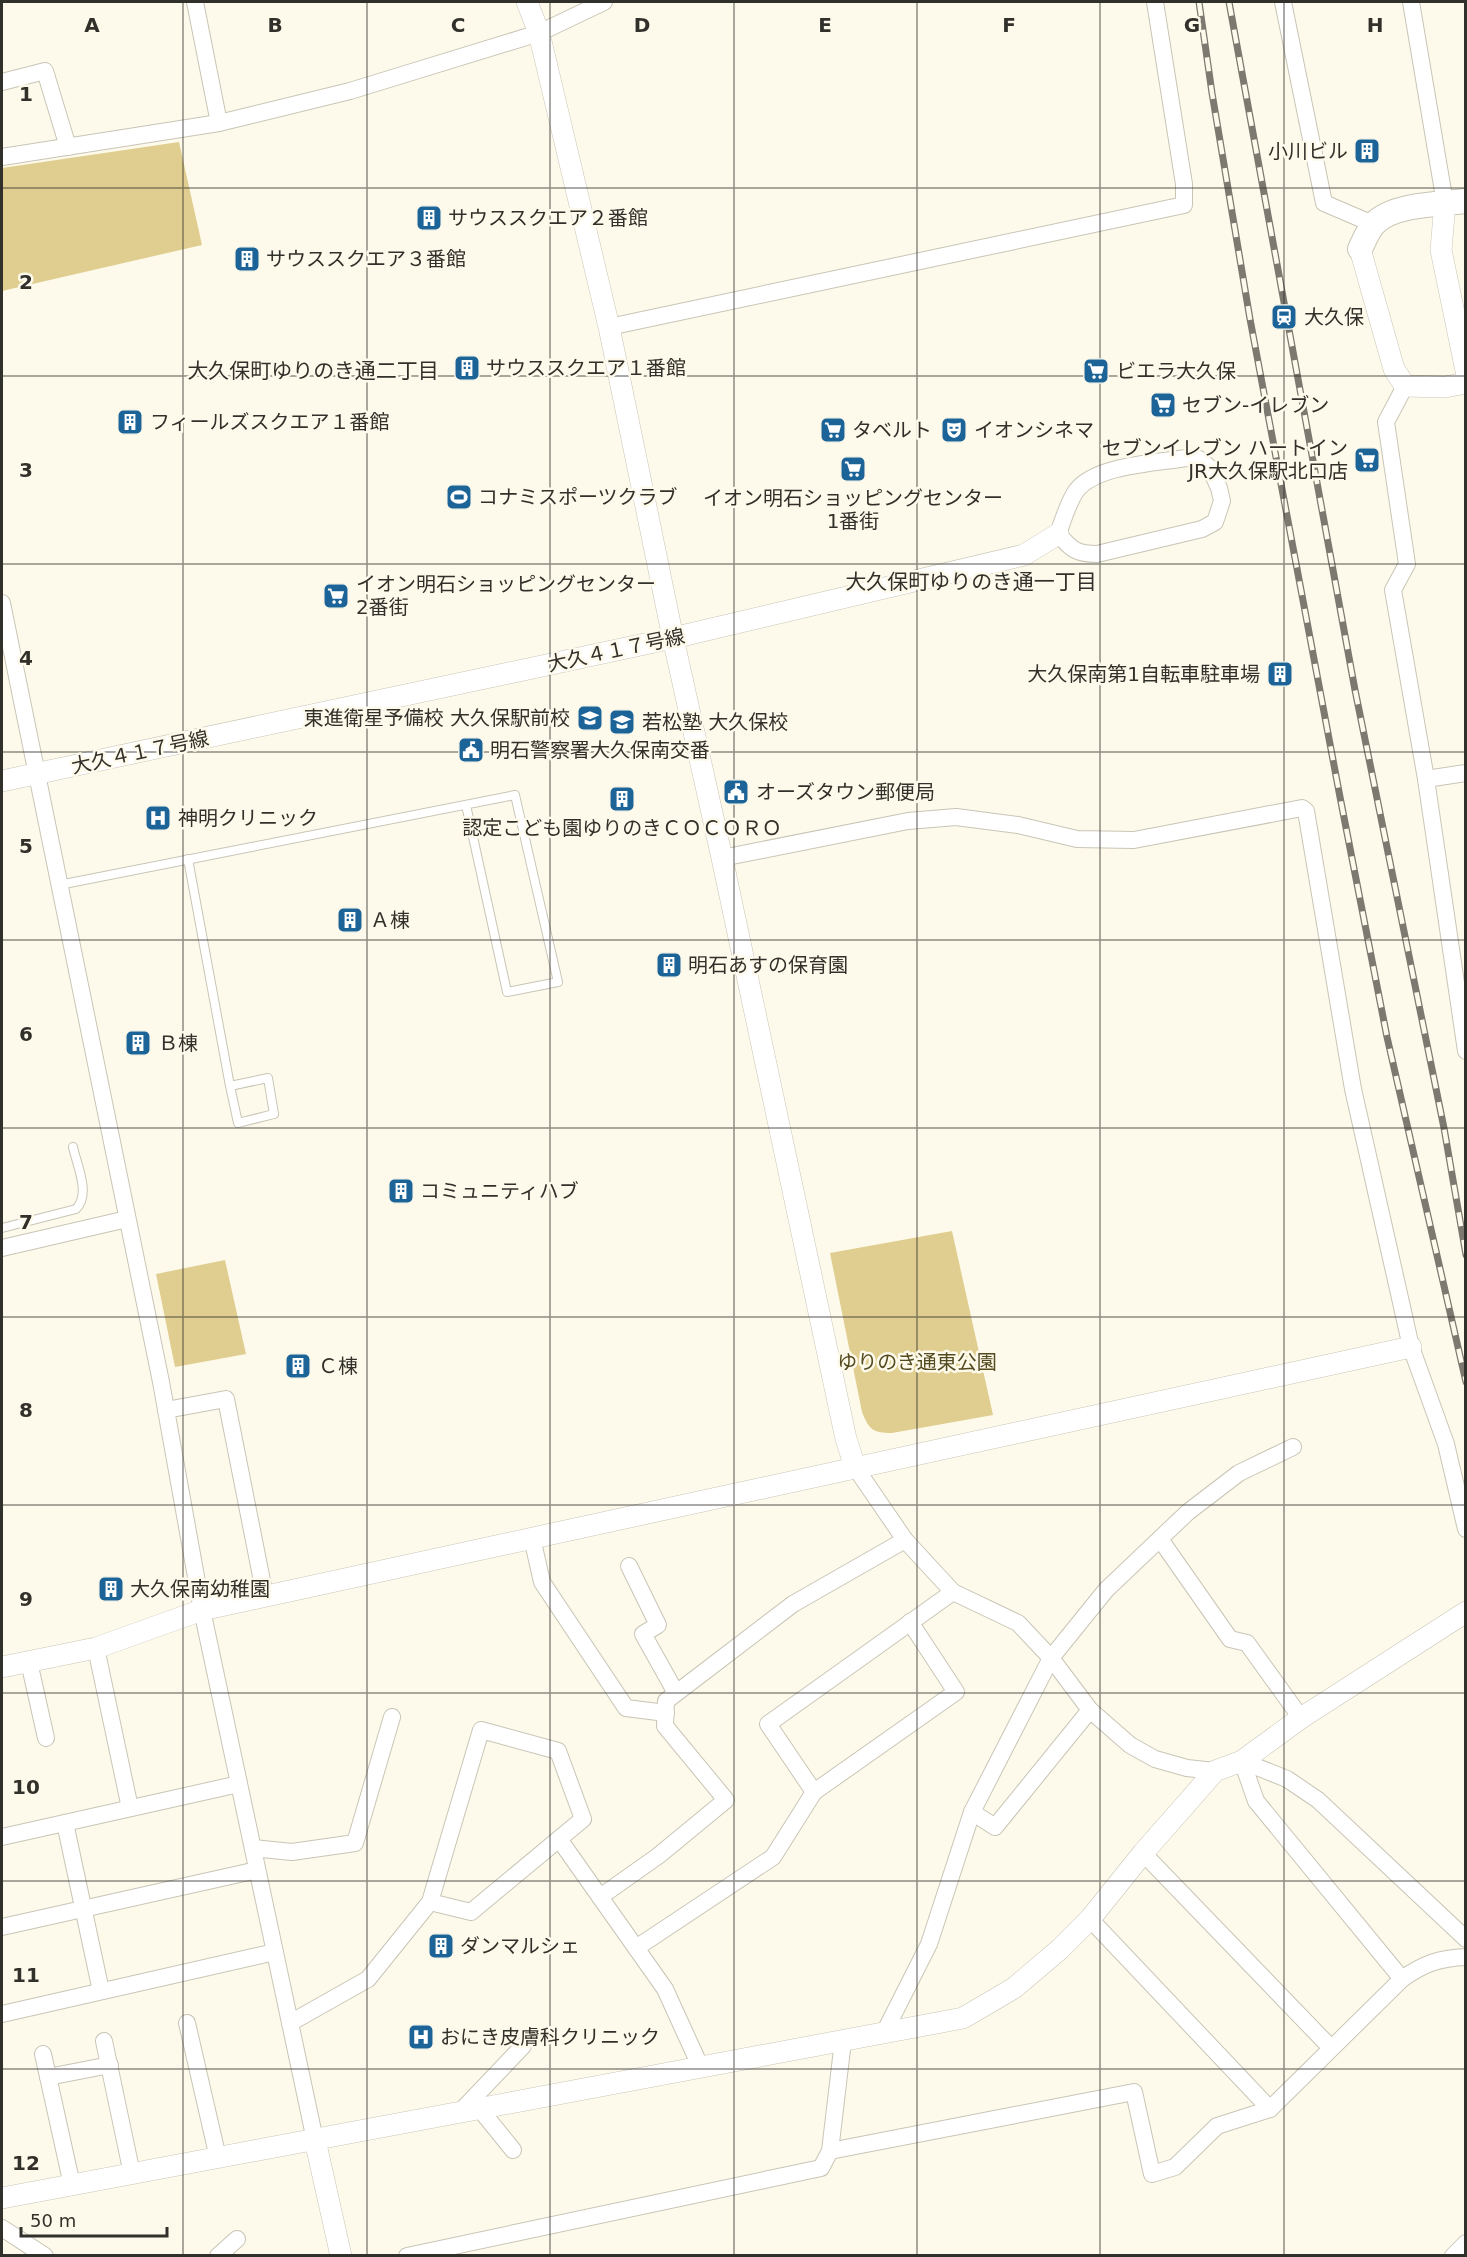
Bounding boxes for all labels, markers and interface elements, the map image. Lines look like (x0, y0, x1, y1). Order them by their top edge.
text: A (84, 13, 100, 37)
text: B (267, 13, 283, 37)
text: C (451, 13, 465, 37)
text: D (634, 13, 650, 37)
text: E (818, 13, 832, 37)
text: F (1002, 13, 1016, 37)
text: G (1184, 13, 1200, 37)
text: H (1367, 13, 1383, 37)
text: 1 (19, 82, 33, 106)
building icon: 小川ビル (1352, 136, 1382, 166)
place label: 小川ビル (1268, 139, 1348, 163)
building icon: サウススクエア２番館 (414, 203, 444, 233)
place label: サウススクエア２番館 (448, 206, 648, 230)
building icon: サウススクエア３番館 (232, 244, 262, 274)
place label: サウススクエア３番館 (266, 247, 466, 271)
text: 2 (19, 270, 33, 294)
station icon: 大久保 (1269, 302, 1299, 332)
place label: 大久保 (1304, 305, 1364, 329)
building icon: サウススクエア１番館 (452, 353, 482, 383)
place label: サウススクエア１番館 (486, 356, 686, 380)
supermarket icon: ビエラ大久保 (1081, 356, 1111, 386)
district label: 大久保町ゆりのき通二丁目 (187, 359, 439, 383)
place label: ビエラ大久保 (1116, 359, 1236, 383)
supermarket icon: セブン-イレブン (1148, 390, 1178, 420)
place label: セブン-イレブン (1182, 393, 1329, 417)
building icon: フィールズスクエア１番館 (115, 407, 145, 437)
place label: フィールズスクエア１番館 (150, 410, 390, 434)
supermarket icon: タベルト (818, 415, 848, 445)
theatre icon: イオンシネマ (939, 415, 969, 445)
place label: タベルト (852, 418, 932, 442)
place label: イオンシネマ (974, 418, 1094, 442)
place label: セブンイレブン ハートイン JR大久保駅北口店 (1102, 436, 1348, 483)
supermarket icon: セブンイレブン ハートイン JR大久保駅北口店 (1352, 445, 1382, 475)
supermarket icon: イオン明石ショッピングセンター 1番街 (838, 454, 868, 484)
text: 3 (19, 458, 33, 482)
sports icon: コナミスポーツクラブ (444, 482, 474, 512)
place label: コナミスポーツクラブ (478, 485, 678, 509)
place label: イオン明石ショッピングセンター 1番街 (703, 486, 1003, 533)
district label: 大久保町ゆりのき通一丁目 (845, 570, 1097, 594)
place label: イオン明石ショッピングセンター 2番街 (356, 572, 656, 619)
supermarket icon: イオン明石ショッピングセンター 2番街 (321, 581, 351, 611)
street label: 大久４１７号線 (545, 624, 687, 676)
text: 4 (19, 646, 33, 670)
building icon: 大久保南第1自転車駐車場 (1265, 659, 1295, 689)
place label: 大久保南第1自転車駐車場 (1027, 662, 1260, 686)
school or university icon: 東進衛星予備校 大久保駅前校 (575, 703, 605, 733)
place label: 東進衛星予備校 大久保駅前校 (304, 706, 570, 730)
school or university icon: 若松塾 大久保校 (607, 707, 637, 737)
place label: 若松塾 大久保校 (642, 710, 788, 734)
street label: 大久４１７号線 (69, 726, 211, 778)
public building icon: 明石警察署大久保南交番 (456, 735, 486, 765)
place label: 明石警察署大久保南交番 (490, 738, 710, 762)
public building icon: オーズタウン郵便局 (721, 777, 751, 807)
place label: オーズタウン郵便局 (756, 780, 935, 804)
building icon: 認定こども園ゆりのきＣＯＣＯＲＯ (607, 784, 637, 814)
hospital icon: 神明クリニック (143, 803, 173, 833)
place label: 神明クリニック (178, 806, 318, 830)
place label: 認定こども園ゆりのきＣＯＣＯＲＯ (462, 816, 782, 840)
text: 5 (19, 834, 33, 858)
building icon: Ａ棟 (335, 905, 365, 935)
place label: Ａ棟 (370, 908, 410, 932)
building icon: 明石あすの保育園 (654, 950, 684, 980)
place label: 明石あすの保育園 (688, 953, 848, 977)
text: 6 (19, 1022, 33, 1046)
building icon: Ｂ棟 (123, 1028, 153, 1058)
place label: Ｂ棟 (158, 1031, 198, 1055)
building icon: コミュニティハブ (386, 1176, 416, 1206)
place label: コミュニティハブ (420, 1179, 579, 1203)
text: 7 (19, 1210, 33, 1234)
park label: ゆりのき通東公園 (837, 1350, 997, 1374)
building icon: Ｃ棟 (283, 1351, 313, 1381)
place label: Ｃ棟 (318, 1354, 358, 1378)
text: 8 (19, 1398, 33, 1422)
building icon: 大久保南幼稚園 (96, 1574, 126, 1604)
place label: 大久保南幼稚園 (130, 1577, 270, 1601)
text: 9 (19, 1587, 33, 1611)
text: 10 (12, 1775, 40, 1799)
building icon: ダンマルシェ (426, 1931, 456, 1961)
place label: ダンマルシェ (460, 1934, 580, 1958)
text: 11 (12, 1963, 40, 1987)
hospital icon: おにき皮膚科クリニック (406, 2022, 436, 2052)
place label: おにき皮膚科クリニック (440, 2025, 660, 2049)
text: 12 (12, 2151, 40, 2175)
scale bar (21, 2200, 166, 2238)
text: 50 m (30, 2210, 76, 2231)

